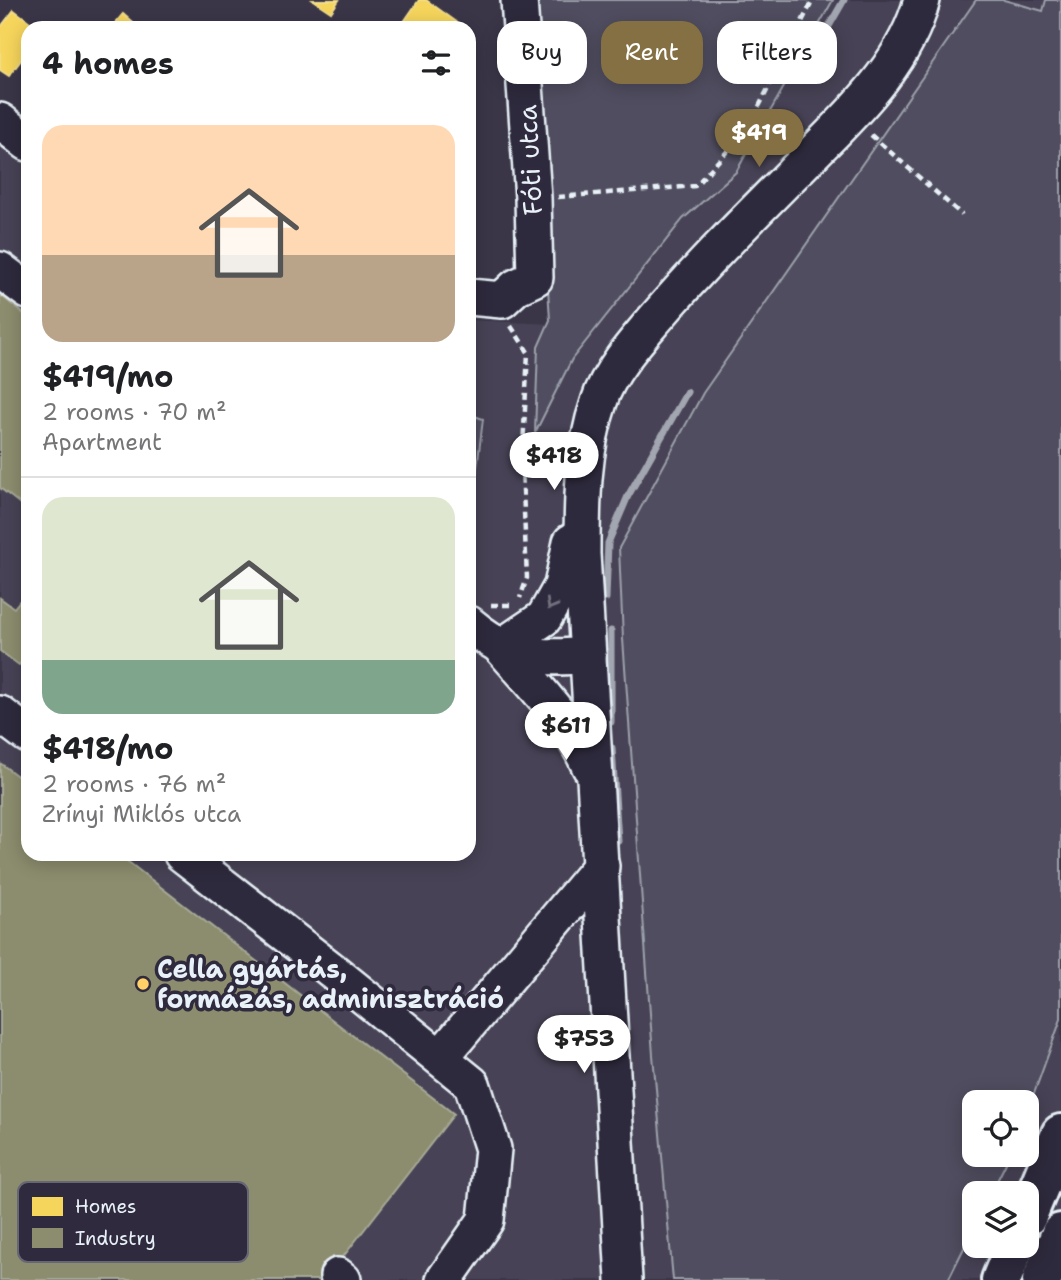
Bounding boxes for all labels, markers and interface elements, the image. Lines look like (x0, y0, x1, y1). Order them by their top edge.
chip: Buy (497, 21, 587, 84)
chip: Rent (601, 21, 703, 84)
chip: Filters (717, 21, 837, 84)
text: 4 homes (42, 43, 174, 84)
icon: filters (417, 44, 455, 82)
street label: Fóti utca (509, 104, 550, 216)
pin: $419 (718, 110, 800, 169)
text: $419 (731, 117, 787, 147)
icon: home (186, 170, 312, 296)
text: $419/mo (42, 356, 174, 397)
text: 2 rooms · 70 m² (42, 397, 227, 427)
text: Apartment (42, 427, 162, 457)
pin: $418 (513, 433, 595, 492)
text: $418 (526, 440, 582, 470)
icon: home (186, 542, 312, 668)
one-way arrow (546, 598, 559, 611)
pin: $611 (525, 702, 607, 762)
text: $611 (541, 710, 591, 740)
text: $418/mo (42, 728, 174, 769)
text: 2 rooms · 76 m² (42, 769, 226, 799)
text: Zrínyi Miklós utca (42, 799, 241, 829)
place label: Cella gyártás, formázás, adminisztráció (157, 951, 504, 1016)
marker: Cella gyártás, formázás, adminisztráció (135, 976, 151, 992)
pin: $753 (543, 1016, 625, 1075)
text: $753 (553, 1023, 615, 1053)
map controls (962, 1090, 1039, 1258)
button: locate (962, 1090, 1039, 1167)
button: layers (962, 1181, 1039, 1258)
legend (18, 1182, 248, 1262)
text: Homes (75, 1194, 136, 1219)
text: Industry (75, 1226, 156, 1251)

